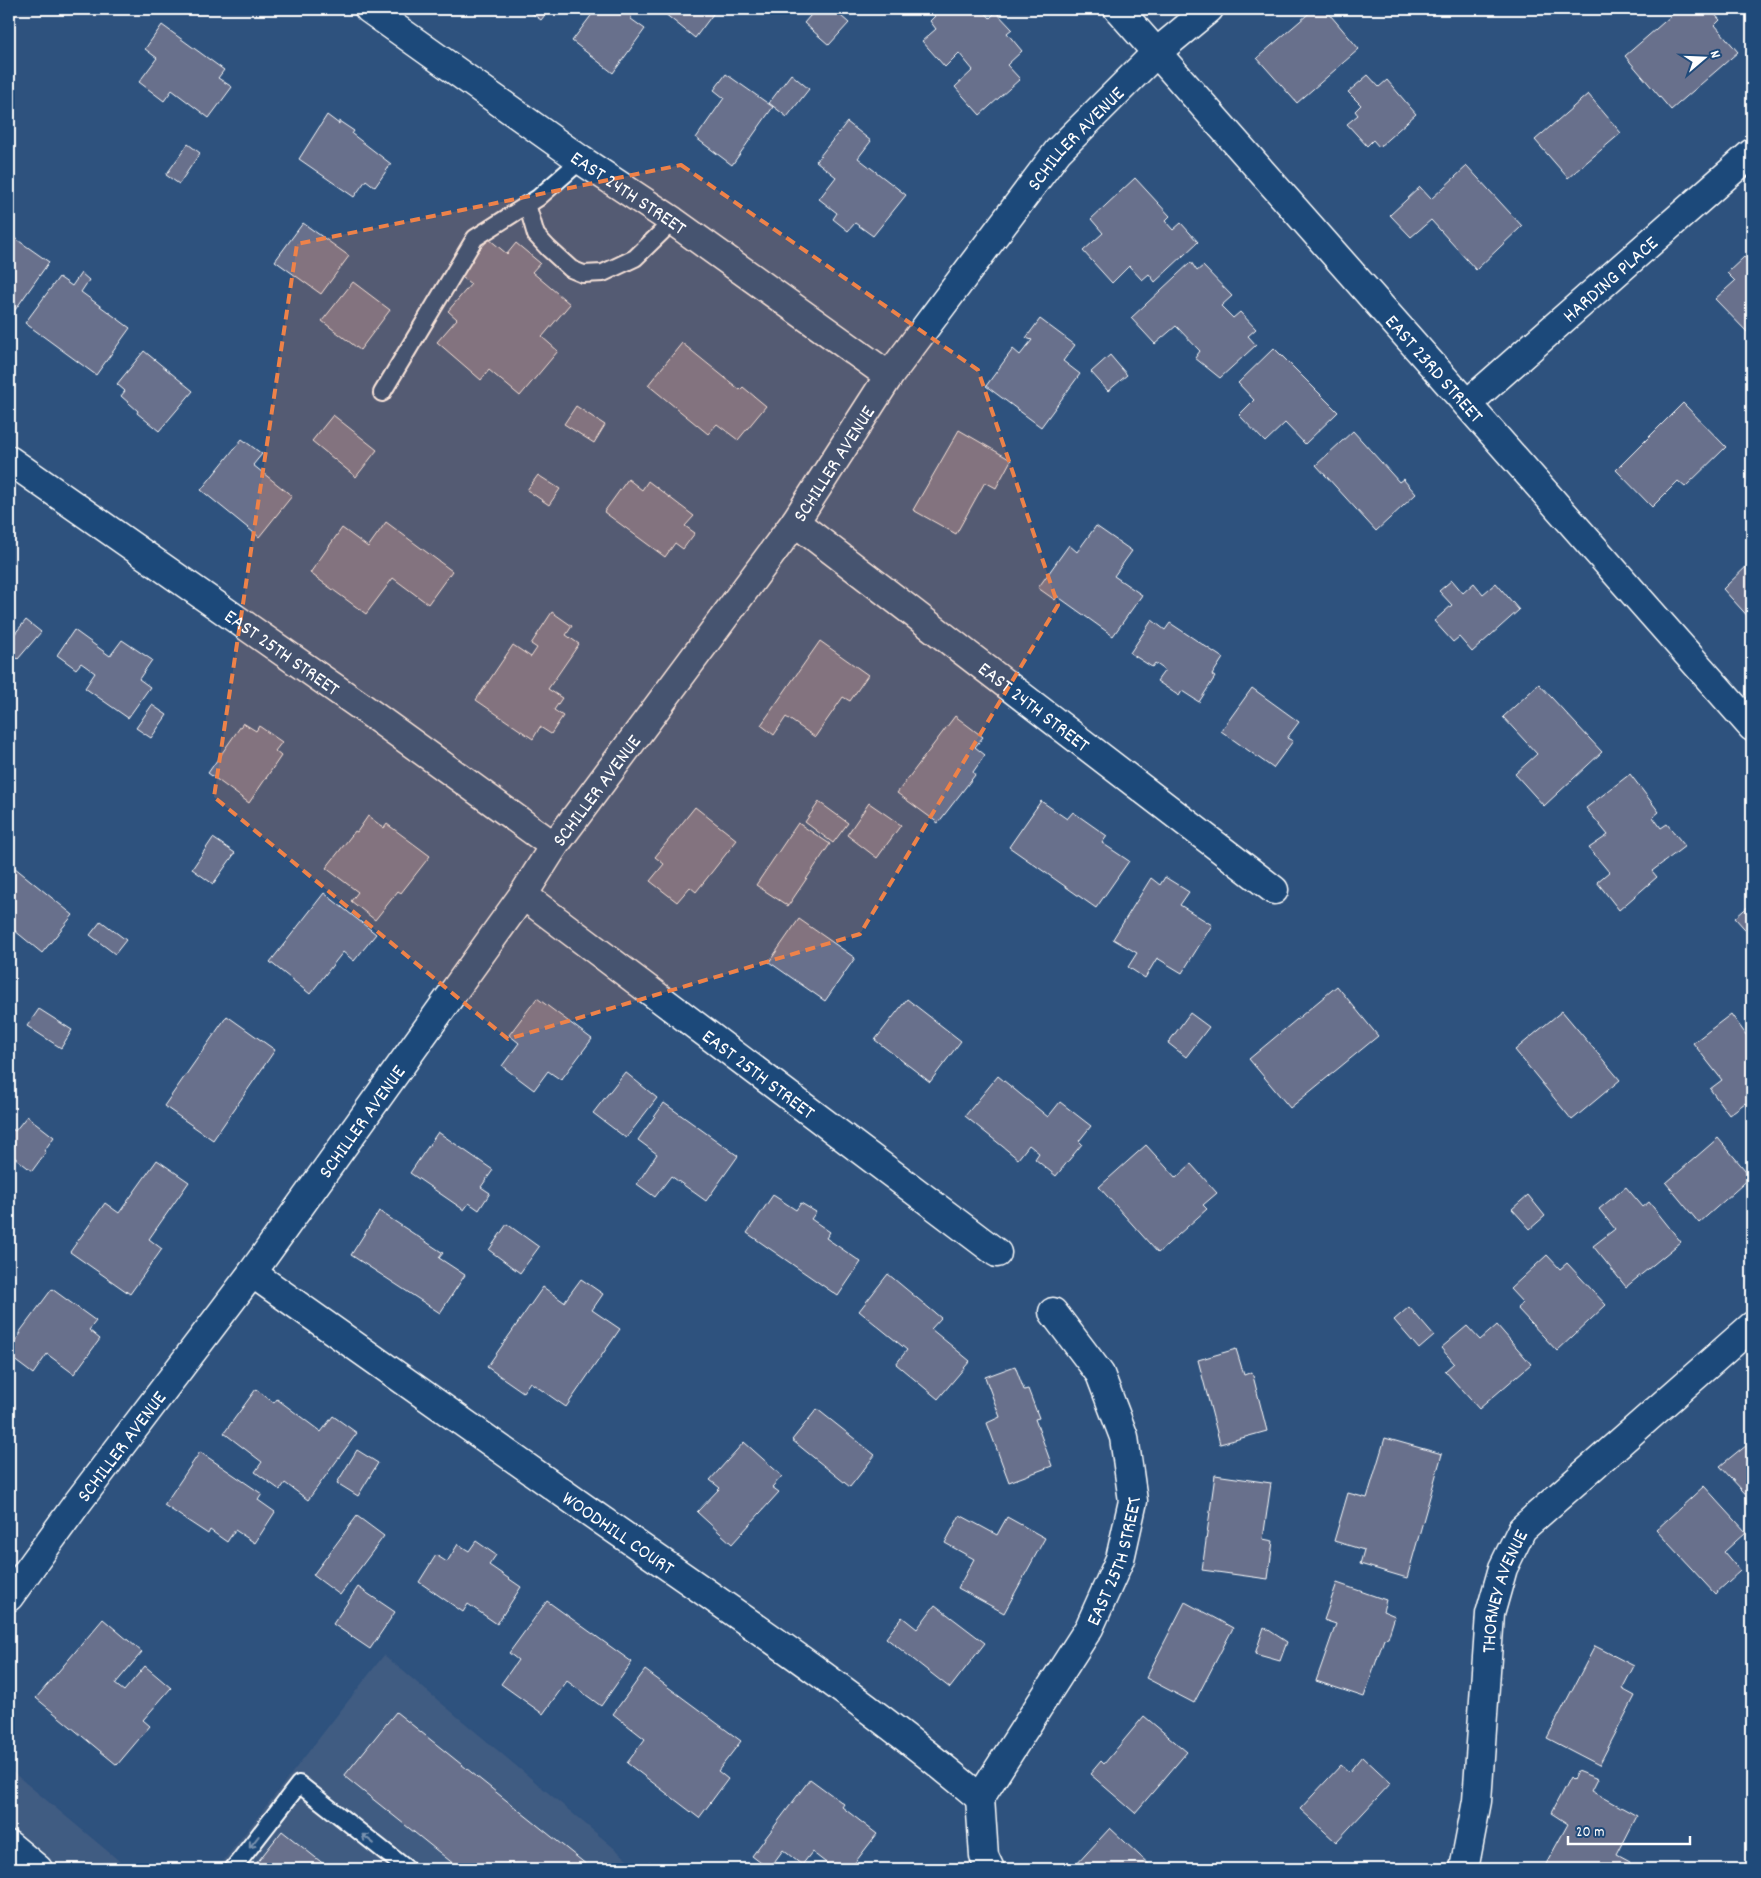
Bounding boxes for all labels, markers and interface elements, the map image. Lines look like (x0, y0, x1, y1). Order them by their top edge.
north arrow (1678, 32, 1728, 82)
text: N (1704, 48, 1725, 61)
street label: SCHILLER AVENUE (1022, 81, 1132, 198)
street label: EAST 24TH STREET (564, 146, 691, 243)
street label: HARDING PLACE (1558, 231, 1666, 331)
street label: EAST 23RD STREET (1377, 310, 1488, 430)
street label: SCHILLER AVENUE (788, 401, 883, 528)
street label: EAST 25TH STREET (218, 604, 344, 704)
street label: EAST 24TH STREET (971, 656, 1094, 760)
street label: SCHILLER AVENUE (547, 730, 649, 854)
street label: EAST 25TH STREET (695, 1024, 820, 1128)
street label: SCHILLER AVENUE (313, 1060, 414, 1185)
street label: SCHILLER AVENUE (72, 1386, 175, 1509)
street label: WOODHILL COURT (555, 1486, 679, 1583)
street label: EAST 25TH STREET (1081, 1494, 1150, 1631)
street label: THORNEY AVENUE (1476, 1526, 1537, 1654)
scale bar (1568, 1813, 1691, 1845)
text: 20 m (1576, 1822, 1604, 1844)
one-way arrow (362, 1834, 375, 1845)
one-way arrow (248, 1835, 259, 1848)

